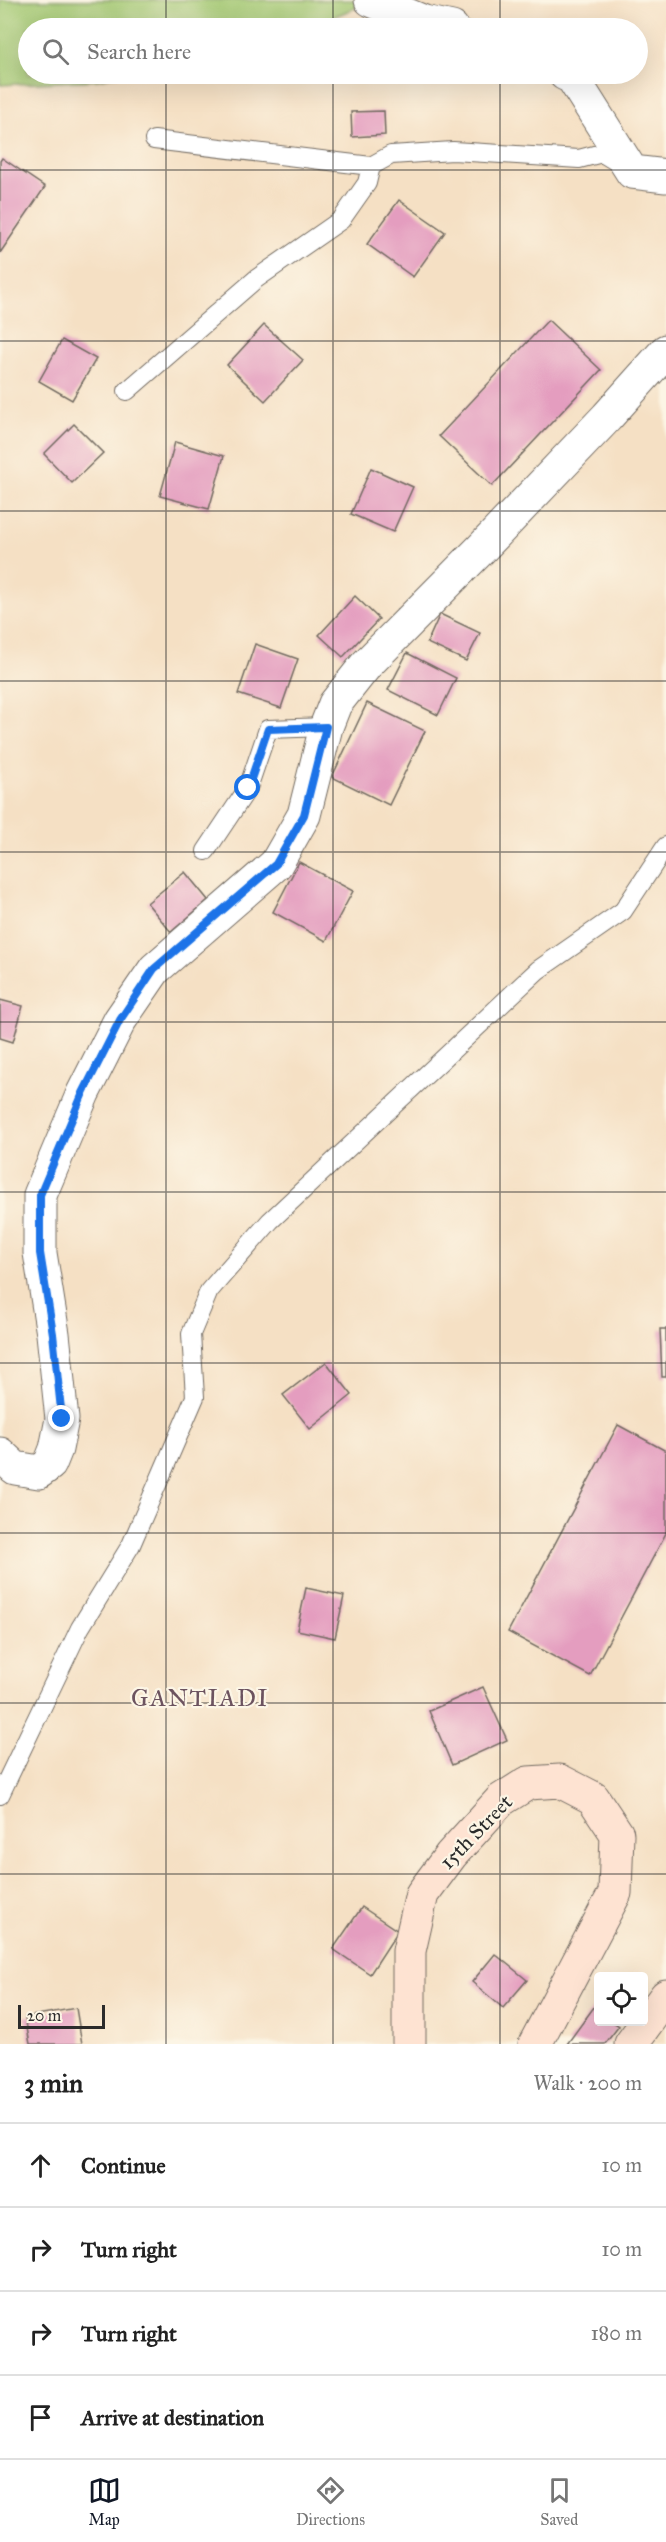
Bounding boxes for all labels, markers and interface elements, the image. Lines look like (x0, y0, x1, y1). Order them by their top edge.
search box (18, 18, 648, 84)
icon: search (39, 35, 72, 68)
text: Search here (87, 38, 191, 65)
route start (234, 774, 260, 800)
route end (48, 1405, 74, 1431)
district label: GANTIADI (131, 1683, 269, 1713)
street label: 15th Street (434, 1789, 518, 1875)
map controls (594, 1972, 648, 2026)
button: locate (594, 1972, 648, 2026)
scale bar (18, 2002, 105, 2030)
text: 20 m (27, 2006, 61, 2025)
text: 3 min (24, 2067, 83, 2099)
text: Walk · 200 m (534, 2071, 642, 2095)
icon: ahead (24, 2149, 57, 2182)
text: Continue (81, 2152, 166, 2179)
text: 10 m (601, 2153, 642, 2177)
icon: right (24, 2233, 57, 2266)
text: Turn right (81, 2236, 177, 2263)
text: 10 m (601, 2237, 642, 2261)
icon: right (24, 2317, 57, 2350)
text: Turn right (81, 2320, 177, 2347)
text: 180 m (591, 2321, 642, 2345)
icon: arrive (24, 2401, 57, 2434)
text: Arrive at destination (81, 2404, 264, 2431)
tab: Map (88, 2474, 121, 2529)
tab: Directions (296, 2474, 365, 2529)
tab: Saved (540, 2474, 578, 2529)

